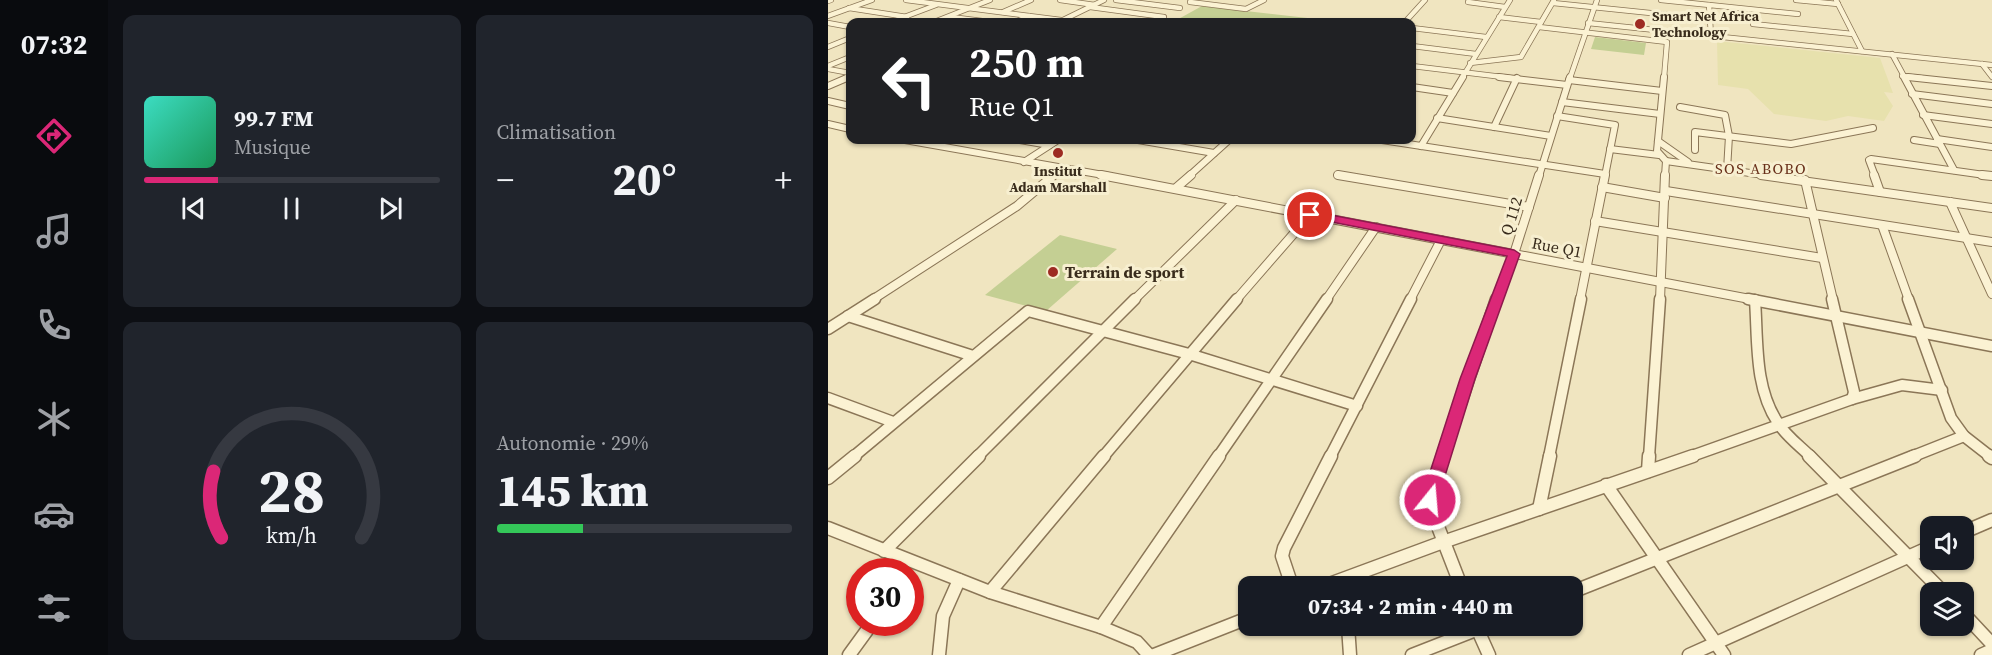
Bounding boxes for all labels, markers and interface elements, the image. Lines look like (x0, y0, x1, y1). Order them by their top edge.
place label: Smart Net Africa Technology (1652, 6, 1760, 42)
marker: Smart Net Africa Technology (1633, 17, 1647, 31)
text: 07:32 (21, 26, 87, 63)
text: 250 m (969, 33, 1084, 91)
icon: left (870, 42, 948, 120)
text: Rue Q1 (969, 88, 1054, 125)
text: 99.7 FM (234, 103, 313, 133)
icon: directions (33, 115, 75, 157)
text: Climatisation (497, 118, 616, 146)
text: Musique (234, 133, 311, 161)
marker: Institut Adam Marshall (1051, 146, 1065, 160)
text: 20° (612, 148, 676, 210)
text: − (497, 157, 514, 202)
text: + (774, 157, 792, 202)
district label: SOS ABOBO (1715, 158, 1807, 179)
place label: Institut Adam Marshall (1009, 161, 1107, 197)
pin (1284, 189, 1335, 240)
icon: previous (177, 192, 210, 225)
icon: pause (275, 192, 308, 225)
icon: next (374, 192, 407, 225)
street label: Q 112 (1495, 194, 1527, 238)
icon: arrive (1293, 198, 1326, 231)
icon: music (33, 210, 75, 252)
street label: Rue Q1 (1530, 231, 1584, 263)
place label: Terrain de sport (1065, 261, 1184, 283)
marker: Terrain de sport (1046, 265, 1060, 279)
icon: phone (33, 304, 75, 346)
icon: climate (33, 398, 75, 440)
text: Autonomie · 29% (497, 429, 649, 457)
text: 28 (258, 447, 326, 533)
text: 145 km (497, 459, 649, 521)
position arrow (1398, 468, 1462, 532)
icon: car (33, 493, 75, 535)
map controls (1920, 516, 1974, 636)
button: sound (1920, 516, 1974, 570)
text: km/h (266, 521, 317, 550)
speed limit sign: 30 (846, 558, 924, 636)
button: layers (1920, 582, 1974, 636)
icon: filters (33, 587, 75, 629)
text: 07:34 · 2 min · 440 m (1308, 591, 1513, 621)

